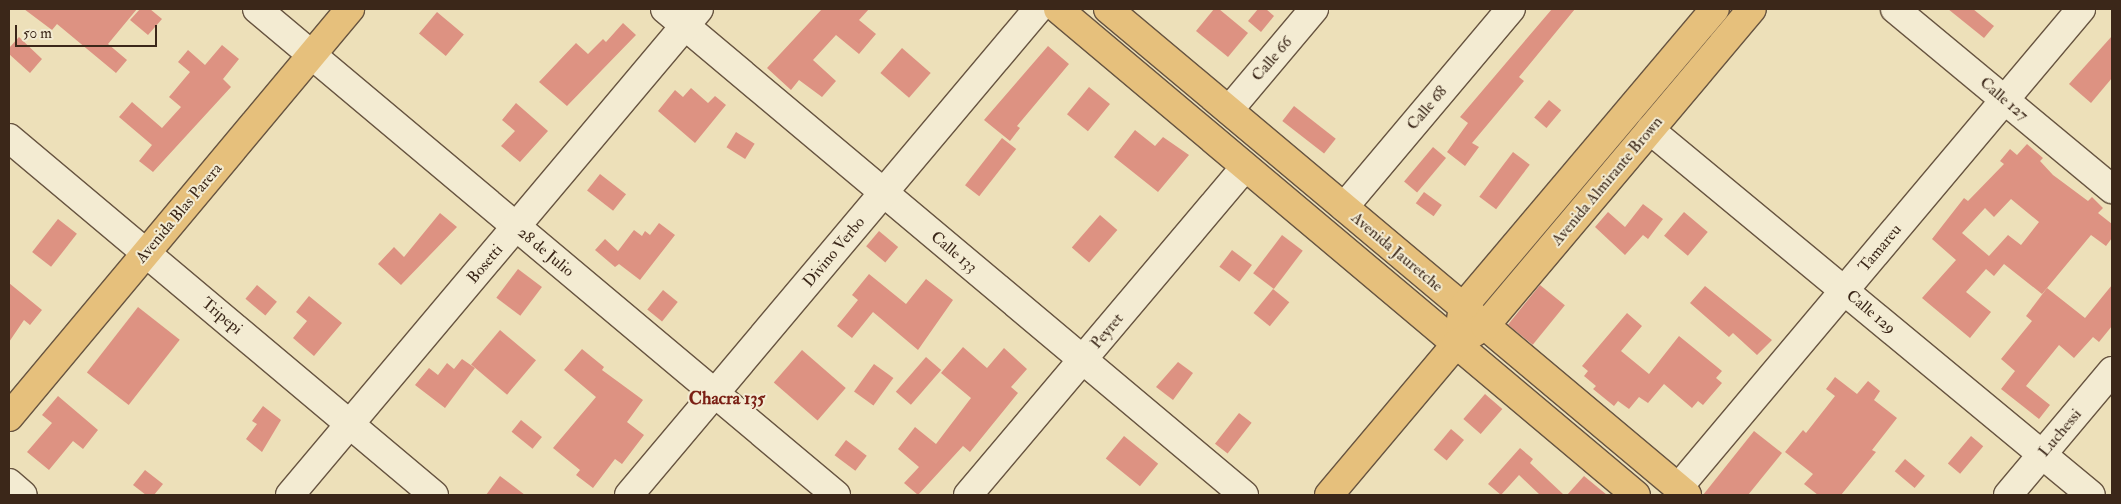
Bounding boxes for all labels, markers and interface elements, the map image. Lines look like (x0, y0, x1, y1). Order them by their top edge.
scale bar (18, 15, 160, 47)
text: 50 m (23, 24, 52, 43)
street label: Calle 66 (1248, 33, 1296, 85)
street label: Calle 127 (1976, 73, 2032, 125)
street label: Calle 68 (1403, 82, 1451, 134)
street label: Avenida Almirante Brown (1547, 113, 1667, 249)
street label: Avenida Blas Parera (132, 159, 226, 267)
street label: Avenida Jauretche (1347, 208, 1447, 296)
street label: Divino Verbo (799, 213, 869, 291)
street label: Tamareu (1854, 220, 1906, 276)
street label: 28 de Julio (514, 223, 578, 281)
street label: Calle 133 (927, 227, 981, 277)
street label: Bosetti (463, 241, 507, 287)
street label: Calle 129 (1842, 286, 1900, 338)
street label: Tripepi (198, 293, 246, 339)
street label: Peyret (1087, 309, 1127, 353)
district label: Chacra 135 (689, 388, 765, 410)
street label: Luchessi (2034, 405, 2086, 461)

